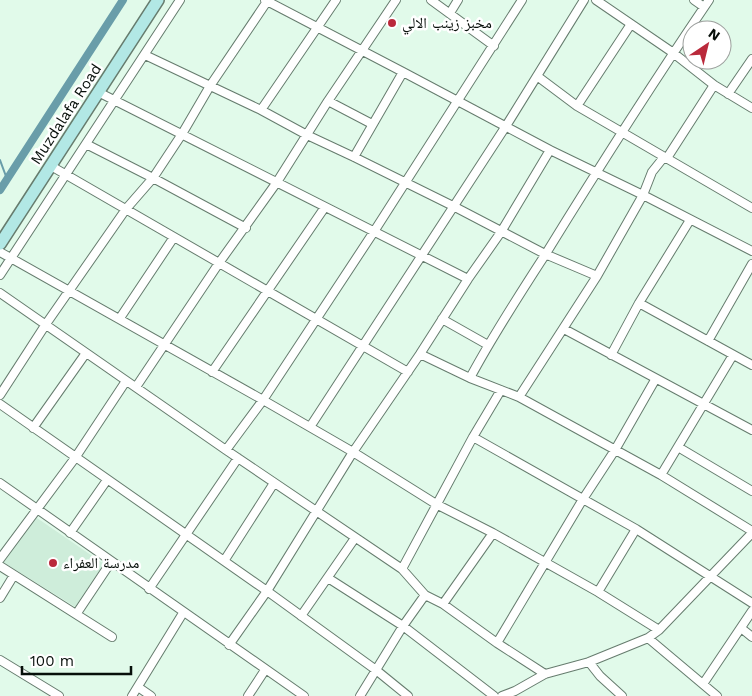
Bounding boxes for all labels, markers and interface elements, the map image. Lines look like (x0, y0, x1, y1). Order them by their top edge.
place label: مخبز زينب الالي (402, 14, 492, 35)
marker: مخبز زينب الالي (386, 17, 398, 29)
north arrow (682, 20, 732, 70)
text: N (706, 25, 723, 44)
street label: Muzdalafa Road (27, 60, 105, 168)
place label: مدرسة العفراء (63, 554, 140, 572)
marker: مدرسة العفراء (47, 557, 59, 569)
scale bar (22, 644, 131, 676)
text: 100 m (30, 652, 74, 670)

